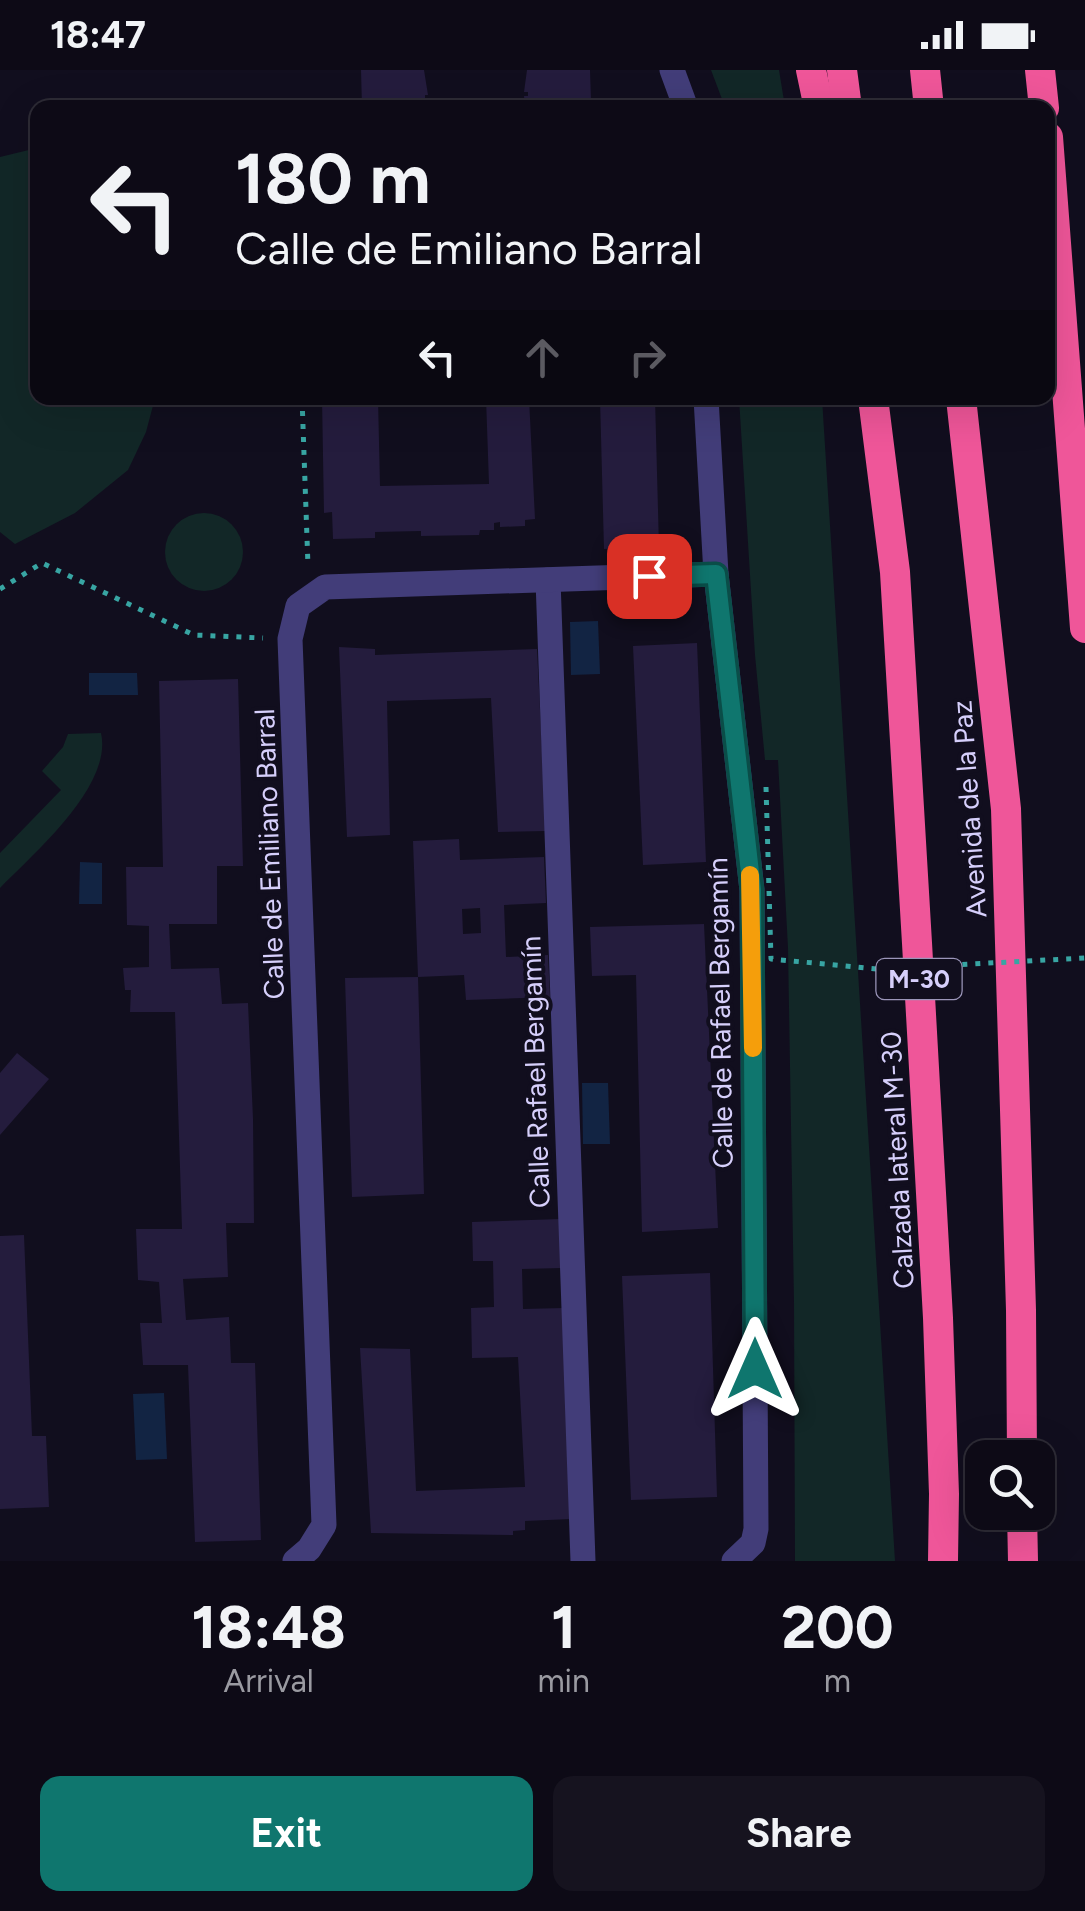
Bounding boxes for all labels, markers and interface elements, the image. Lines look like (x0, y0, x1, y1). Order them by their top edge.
text: 18:47 (50, 12, 146, 58)
text: 180 m (235, 136, 430, 221)
icon: left (70, 140, 200, 270)
text: Calle de Emiliano Barral (235, 221, 703, 275)
icon: left (410, 330, 465, 385)
icon: ahead (515, 330, 570, 385)
icon: right (620, 330, 675, 385)
pin (607, 534, 692, 619)
icon: arrive (622, 549, 677, 604)
street label: Avenida de la Paz (944, 699, 994, 919)
street label: Calle de Emiliano Barral (247, 708, 291, 1000)
street label: Calle de Rafael Bergamín (700, 857, 740, 1169)
street label: Calle Rafael Bergamín (513, 935, 557, 1209)
road number: M-30 (876, 959, 962, 999)
street label: Calzada lateral M-30 (873, 1030, 921, 1290)
position arrow (703, 1317, 807, 1421)
map controls (965, 1440, 1055, 1530)
button: search (965, 1440, 1055, 1530)
text: 18:48 (191, 1591, 346, 1663)
text: 1 (551, 1591, 576, 1663)
text: 200 (781, 1591, 894, 1663)
text: Arrival (224, 1662, 314, 1700)
text: min (537, 1662, 590, 1700)
text: m (824, 1662, 851, 1700)
button: Exit (40, 1776, 533, 1891)
button: Share (553, 1776, 1045, 1891)

